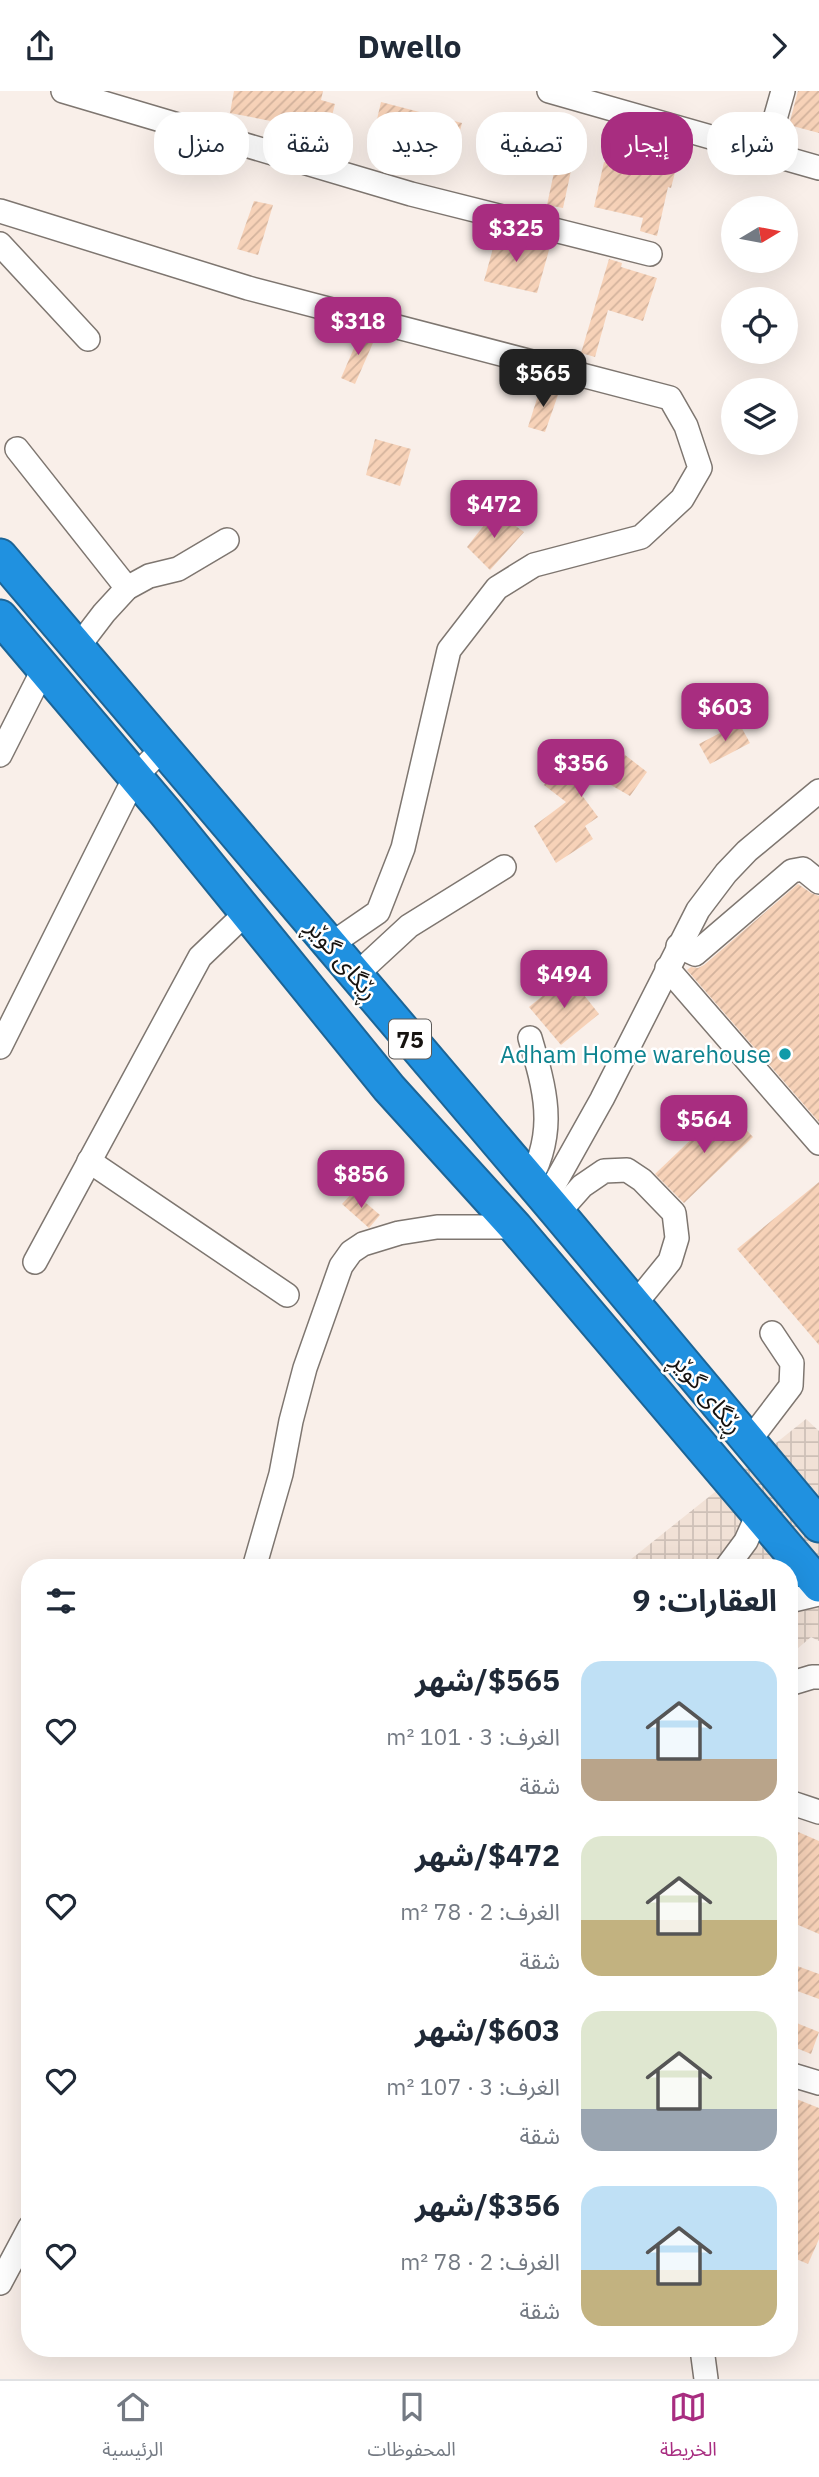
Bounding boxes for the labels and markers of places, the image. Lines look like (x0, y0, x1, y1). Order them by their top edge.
pin: $325 (475, 205, 557, 264)
pin: $318 (317, 297, 399, 357)
pin: $565 (502, 349, 584, 409)
pin: $472 (453, 481, 535, 540)
pin: $603 (684, 683, 766, 743)
pin: $356 (540, 739, 622, 799)
pin: $494 (523, 951, 605, 1010)
place label: Adham Home warehouse (500, 1038, 771, 1070)
marker: Adham Home warehouse (777, 1046, 793, 1062)
pin: $564 (663, 1095, 745, 1155)
pin: $856 (320, 1151, 402, 1210)

